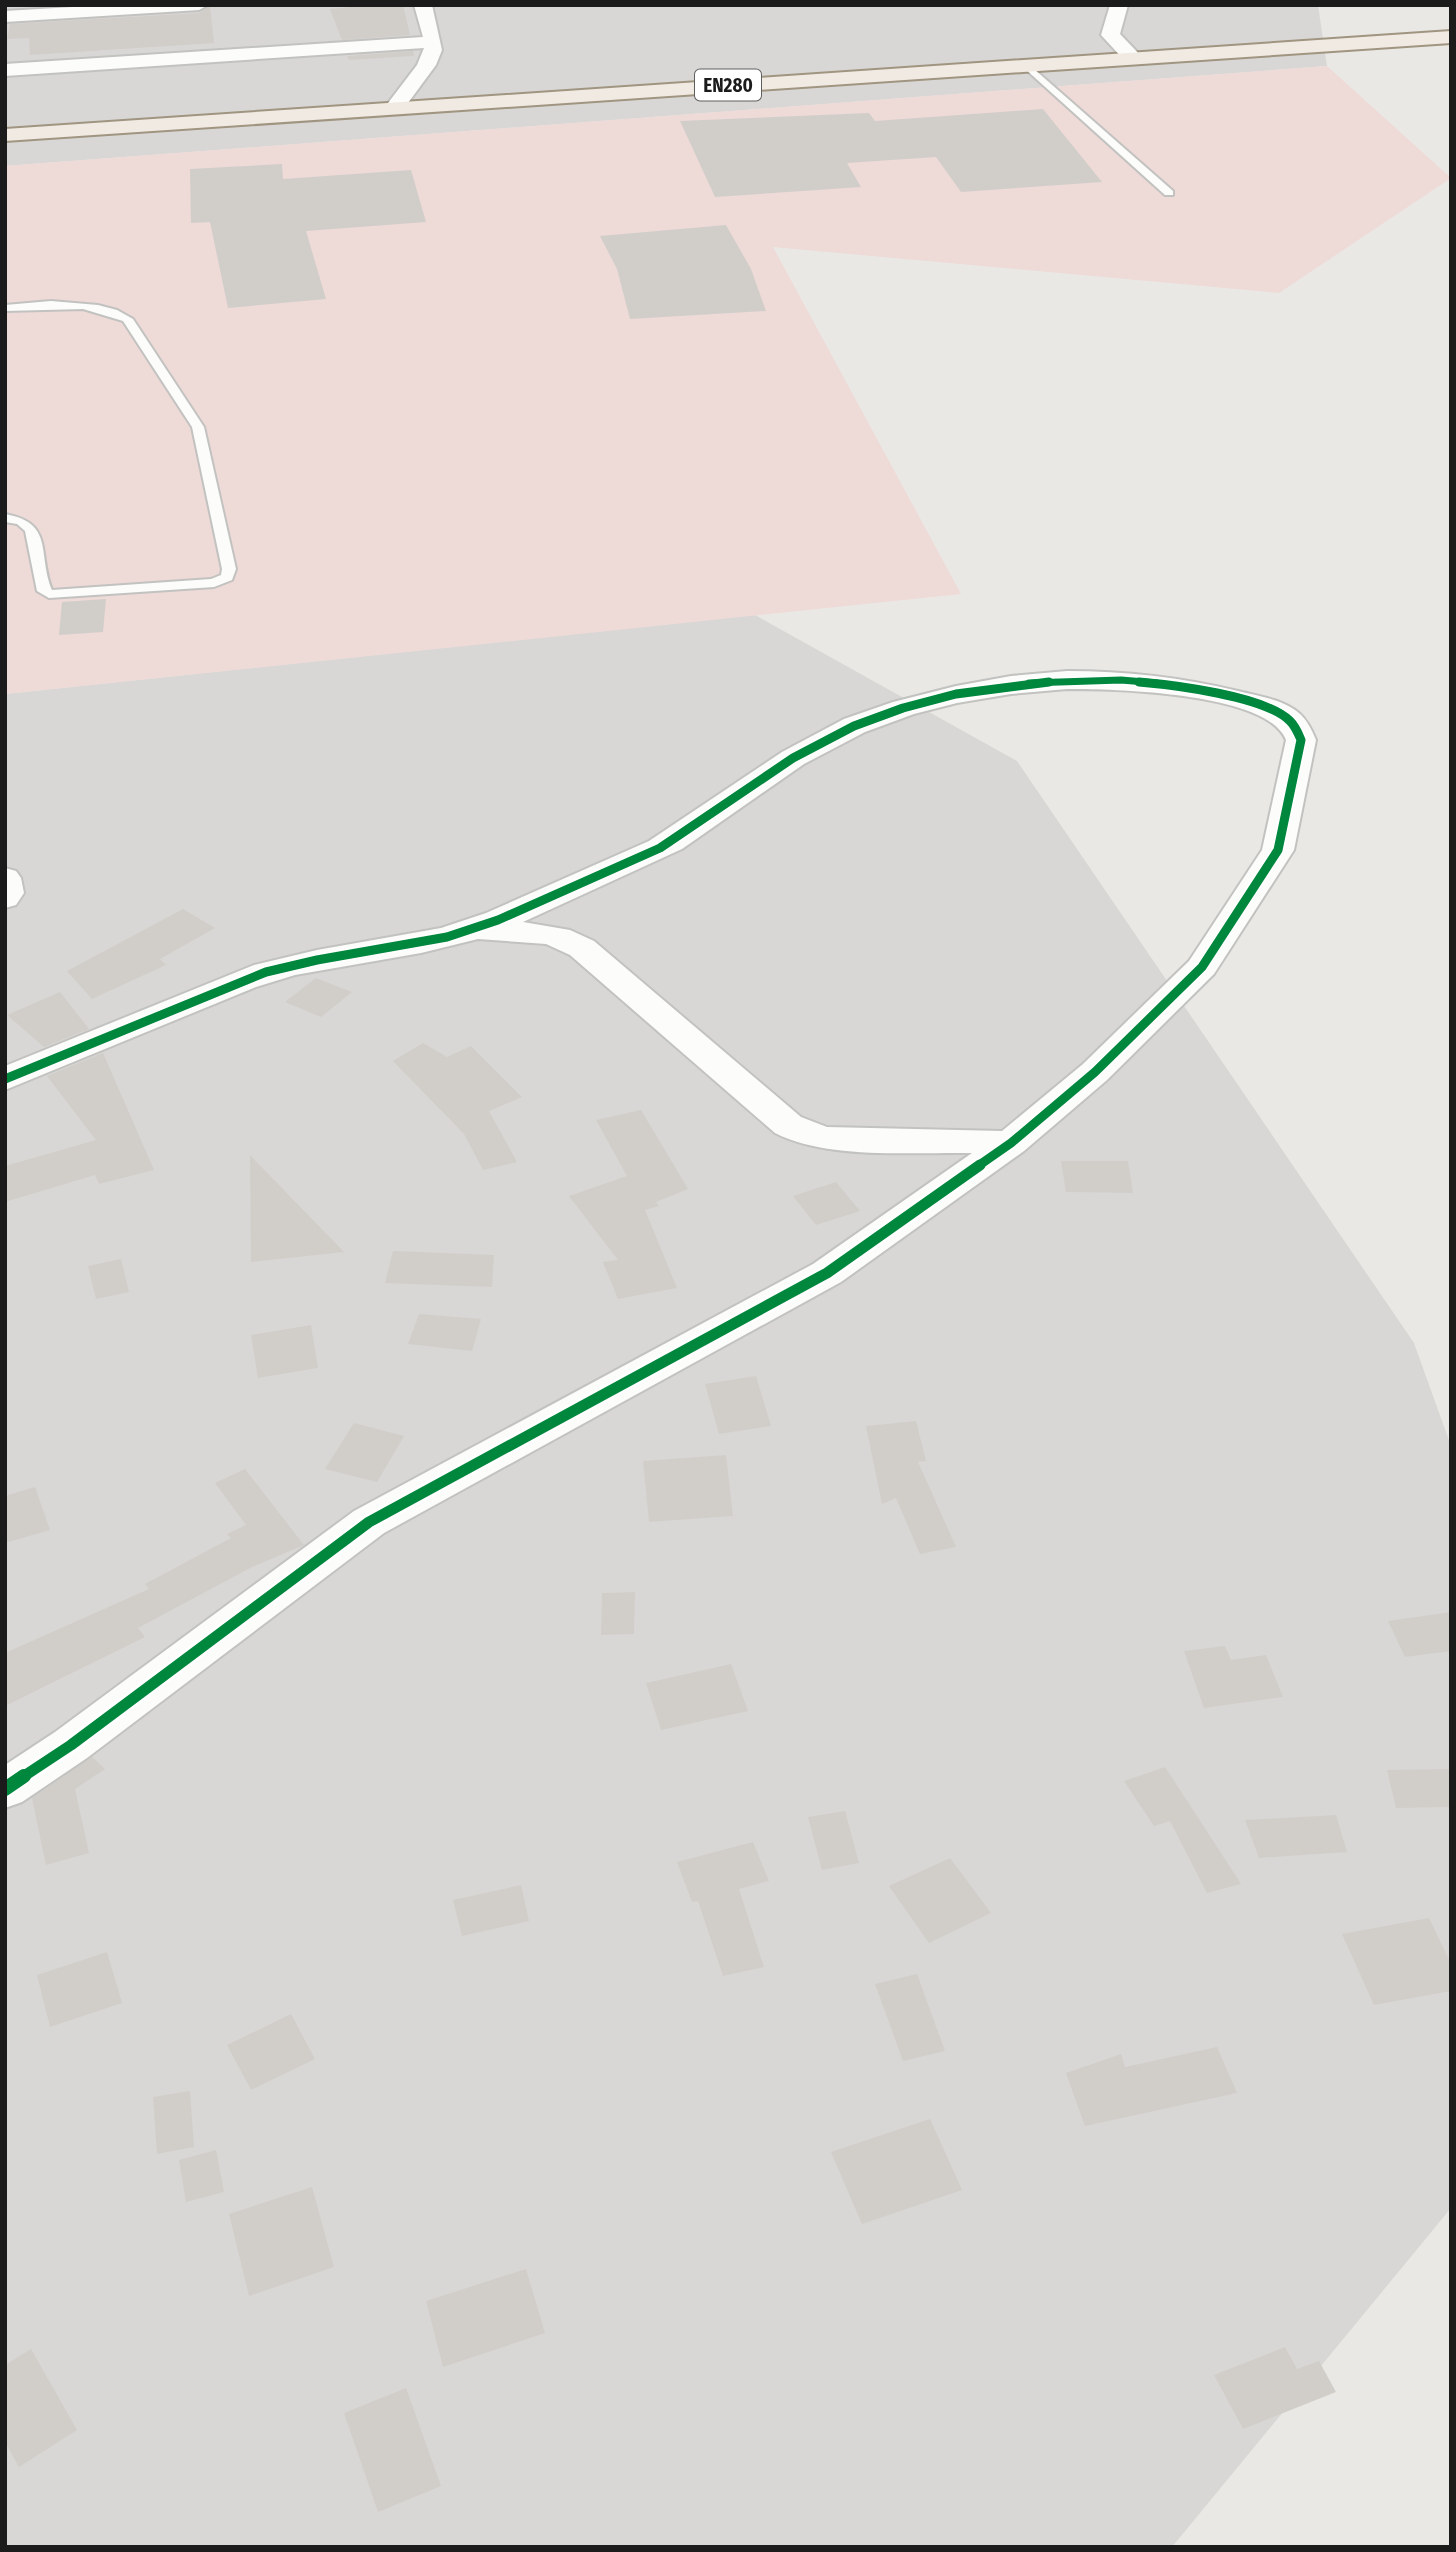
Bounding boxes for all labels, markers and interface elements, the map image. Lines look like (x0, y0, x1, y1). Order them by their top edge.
road number: EN280 (695, 69, 761, 100)

